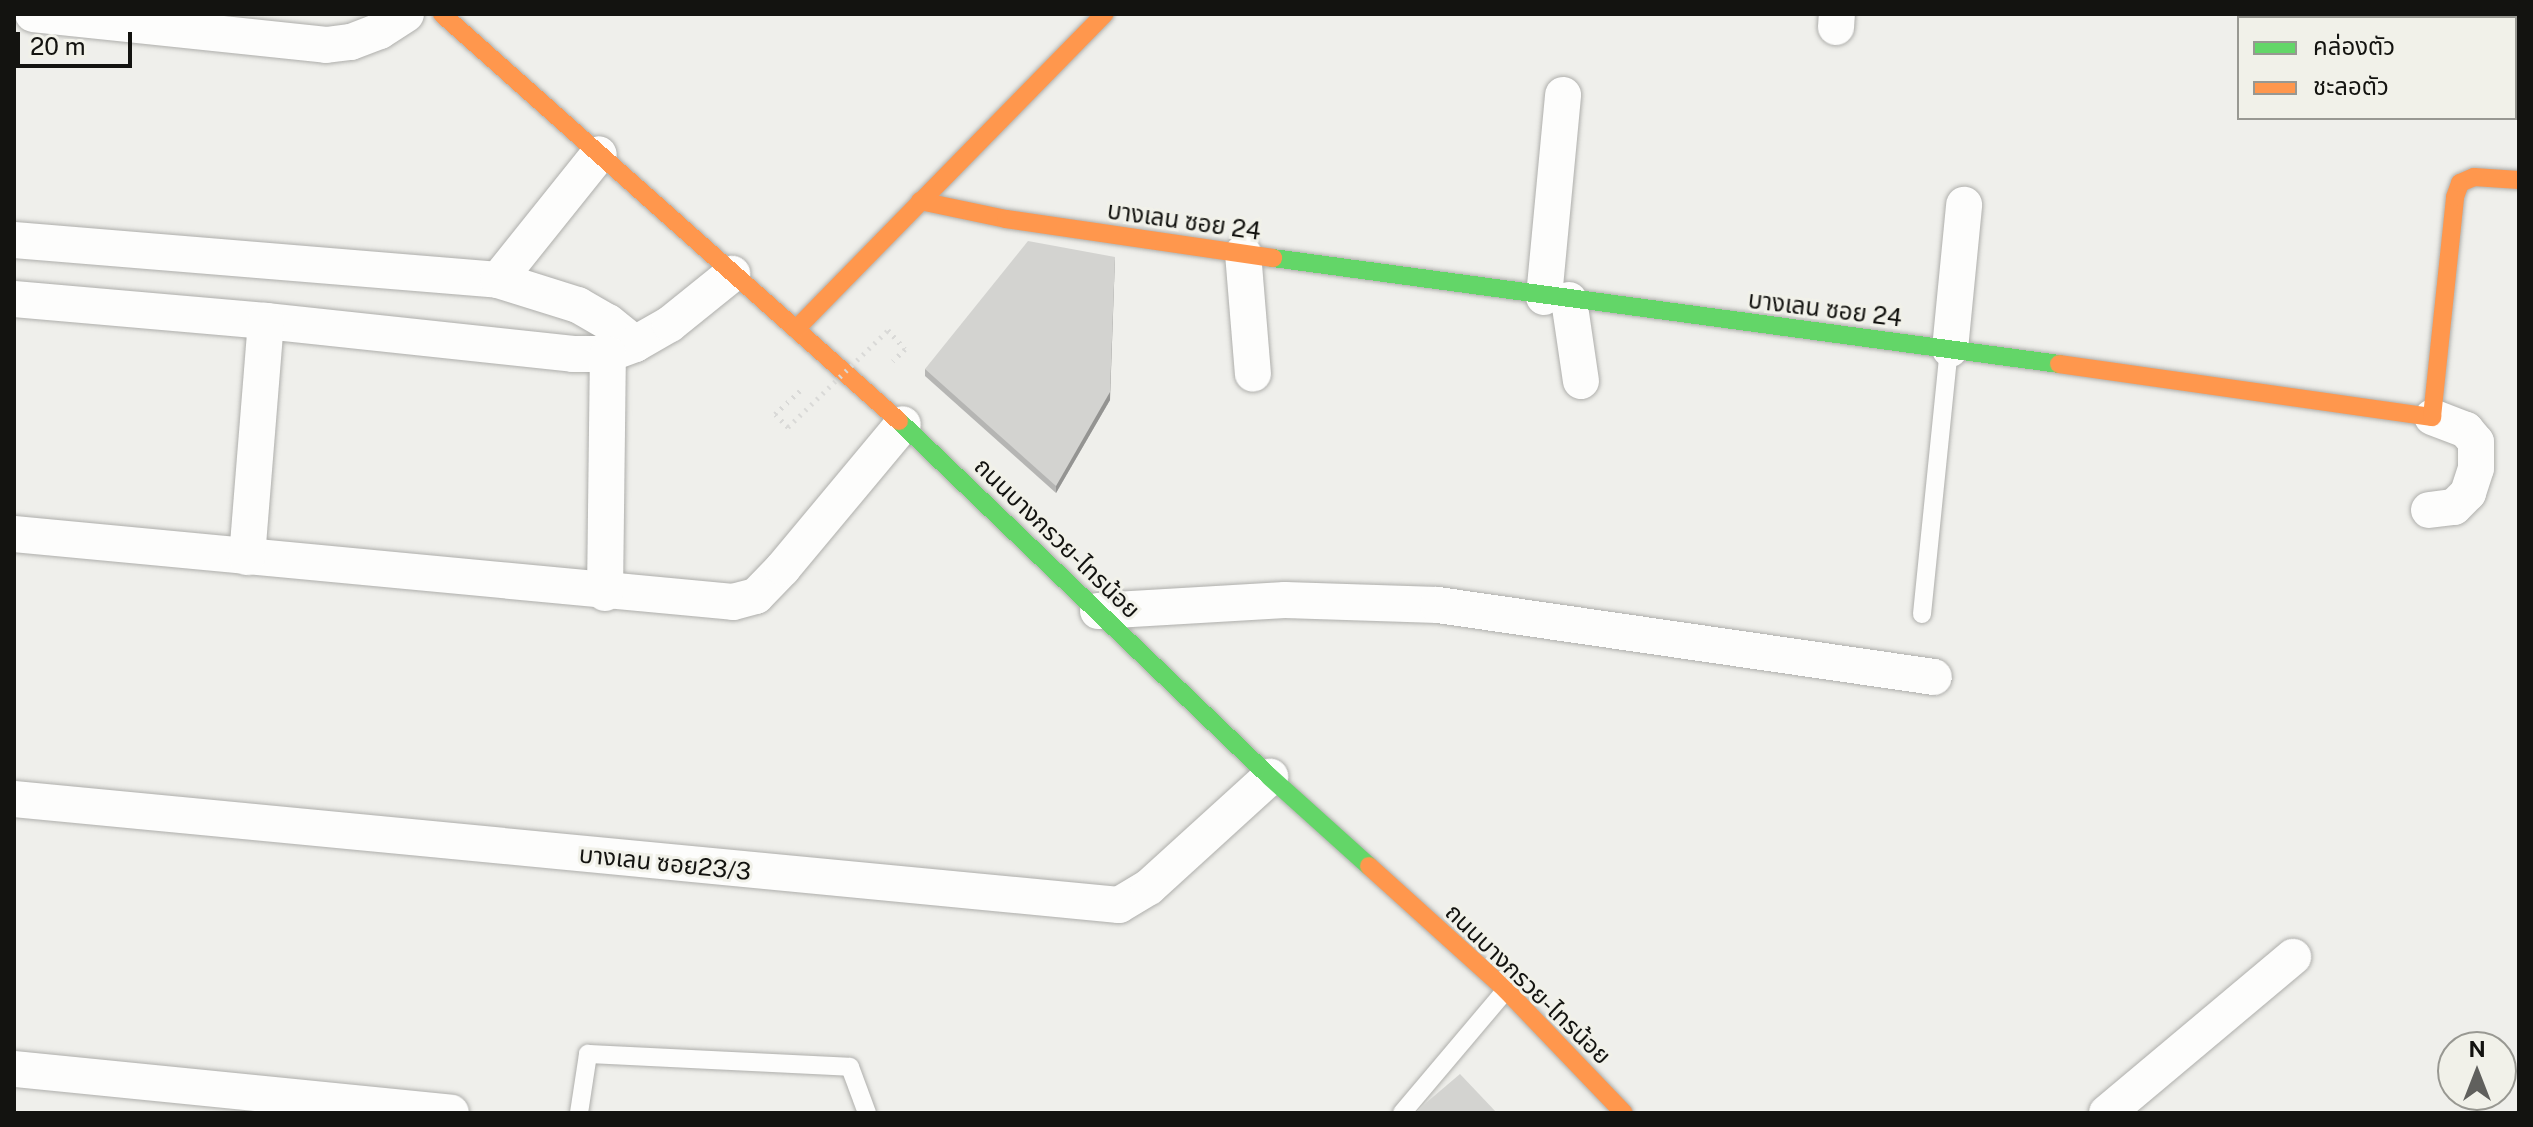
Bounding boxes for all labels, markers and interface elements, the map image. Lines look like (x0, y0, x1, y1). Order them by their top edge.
scale bar (20, 16, 136, 66)
legend (2237, 16, 2517, 120)
text: 20 m (30, 32, 86, 60)
text: คล่องตัว (2313, 32, 2395, 60)
text: ชะลอตัว (2313, 72, 2389, 100)
street label: บางเลน ซอย 24 (1105, 196, 1263, 246)
street label: บางเลน ซอย 24 (1746, 285, 1904, 333)
street label: ถนนบางกรวย-ไทรน้อย (968, 452, 1146, 624)
street label: บางเลน ซอย23/3 (578, 840, 752, 886)
street label: ถนนบางกรวย-ไทรน้อย (1439, 898, 1617, 1070)
north arrow (2437, 1031, 2517, 1111)
text: N (2468, 1036, 2486, 1062)

